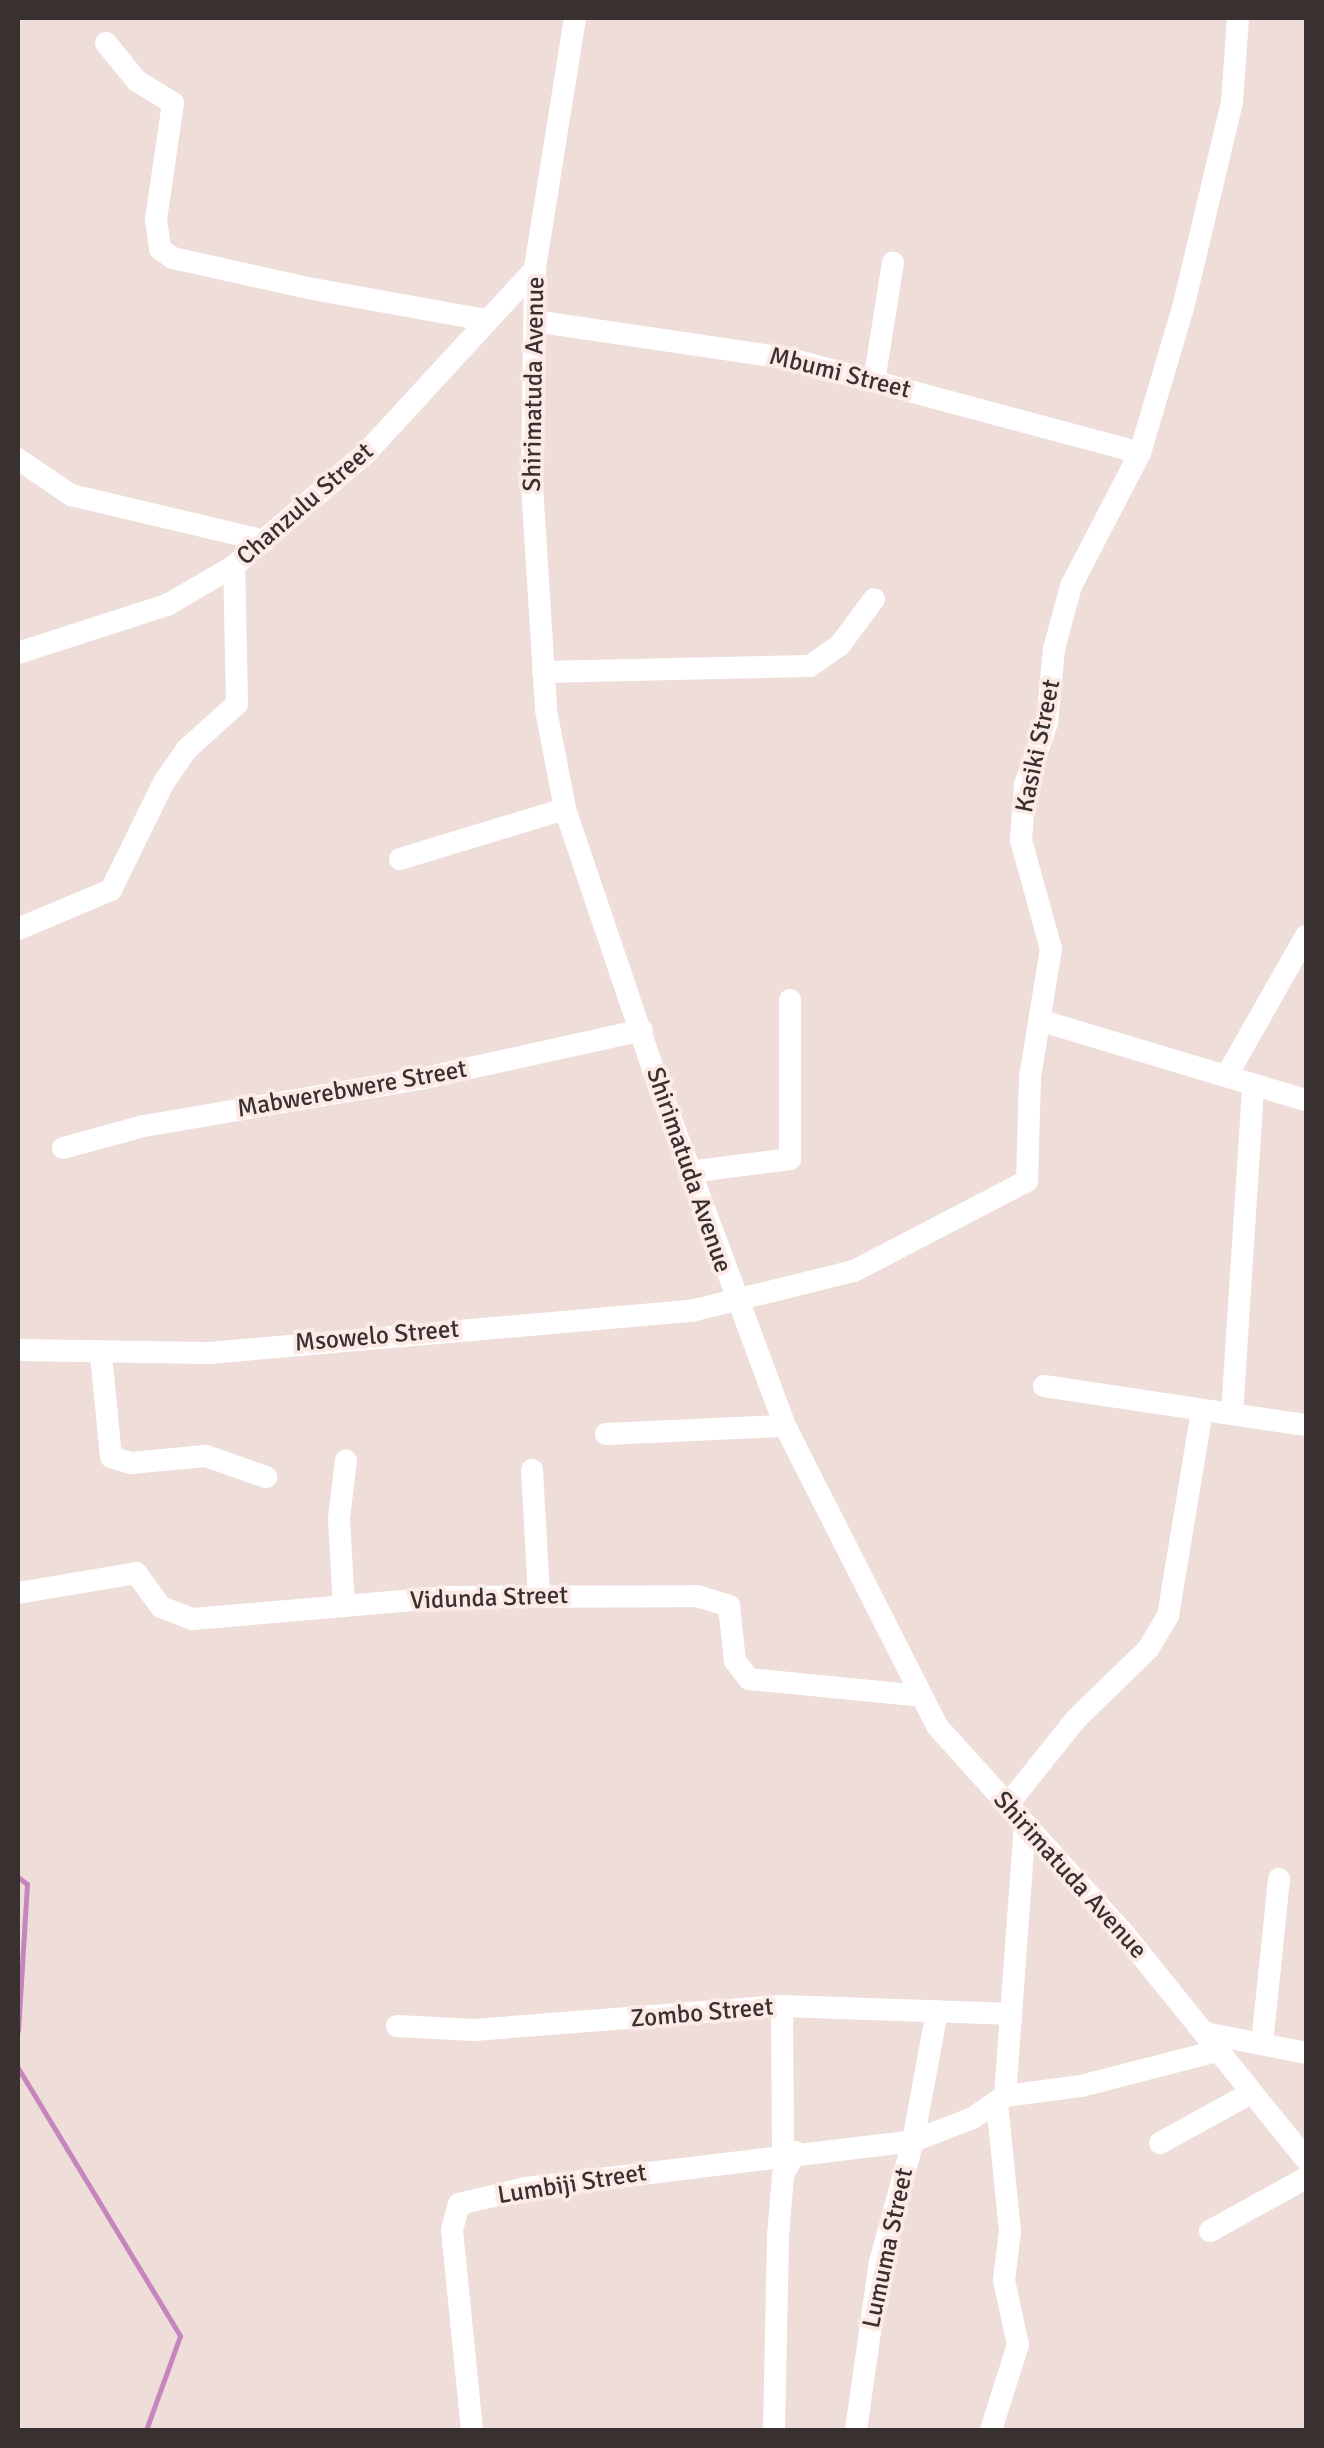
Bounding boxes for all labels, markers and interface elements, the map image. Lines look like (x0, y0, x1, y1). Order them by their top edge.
street label: Shirimatuda Avenue (517, 276, 551, 492)
street label: Mbumi Street (766, 341, 914, 405)
street label: Chanzulu Street (231, 437, 379, 571)
street label: Kasiki Street (1009, 677, 1067, 815)
street label: Mabwerebwere Street (235, 1054, 469, 1124)
street label: Shirimatuda Avenue (640, 1063, 738, 1277)
street label: Msowelo Street (294, 1314, 460, 1358)
street label: Vidunda Street (409, 1580, 569, 1616)
street label: Shirimatuda Avenue (987, 1785, 1153, 1965)
street label: Zombo Street (629, 1992, 775, 2034)
street label: Lumbiji Street (495, 2157, 649, 2211)
street label: Lumuma Street (856, 2165, 920, 2331)

